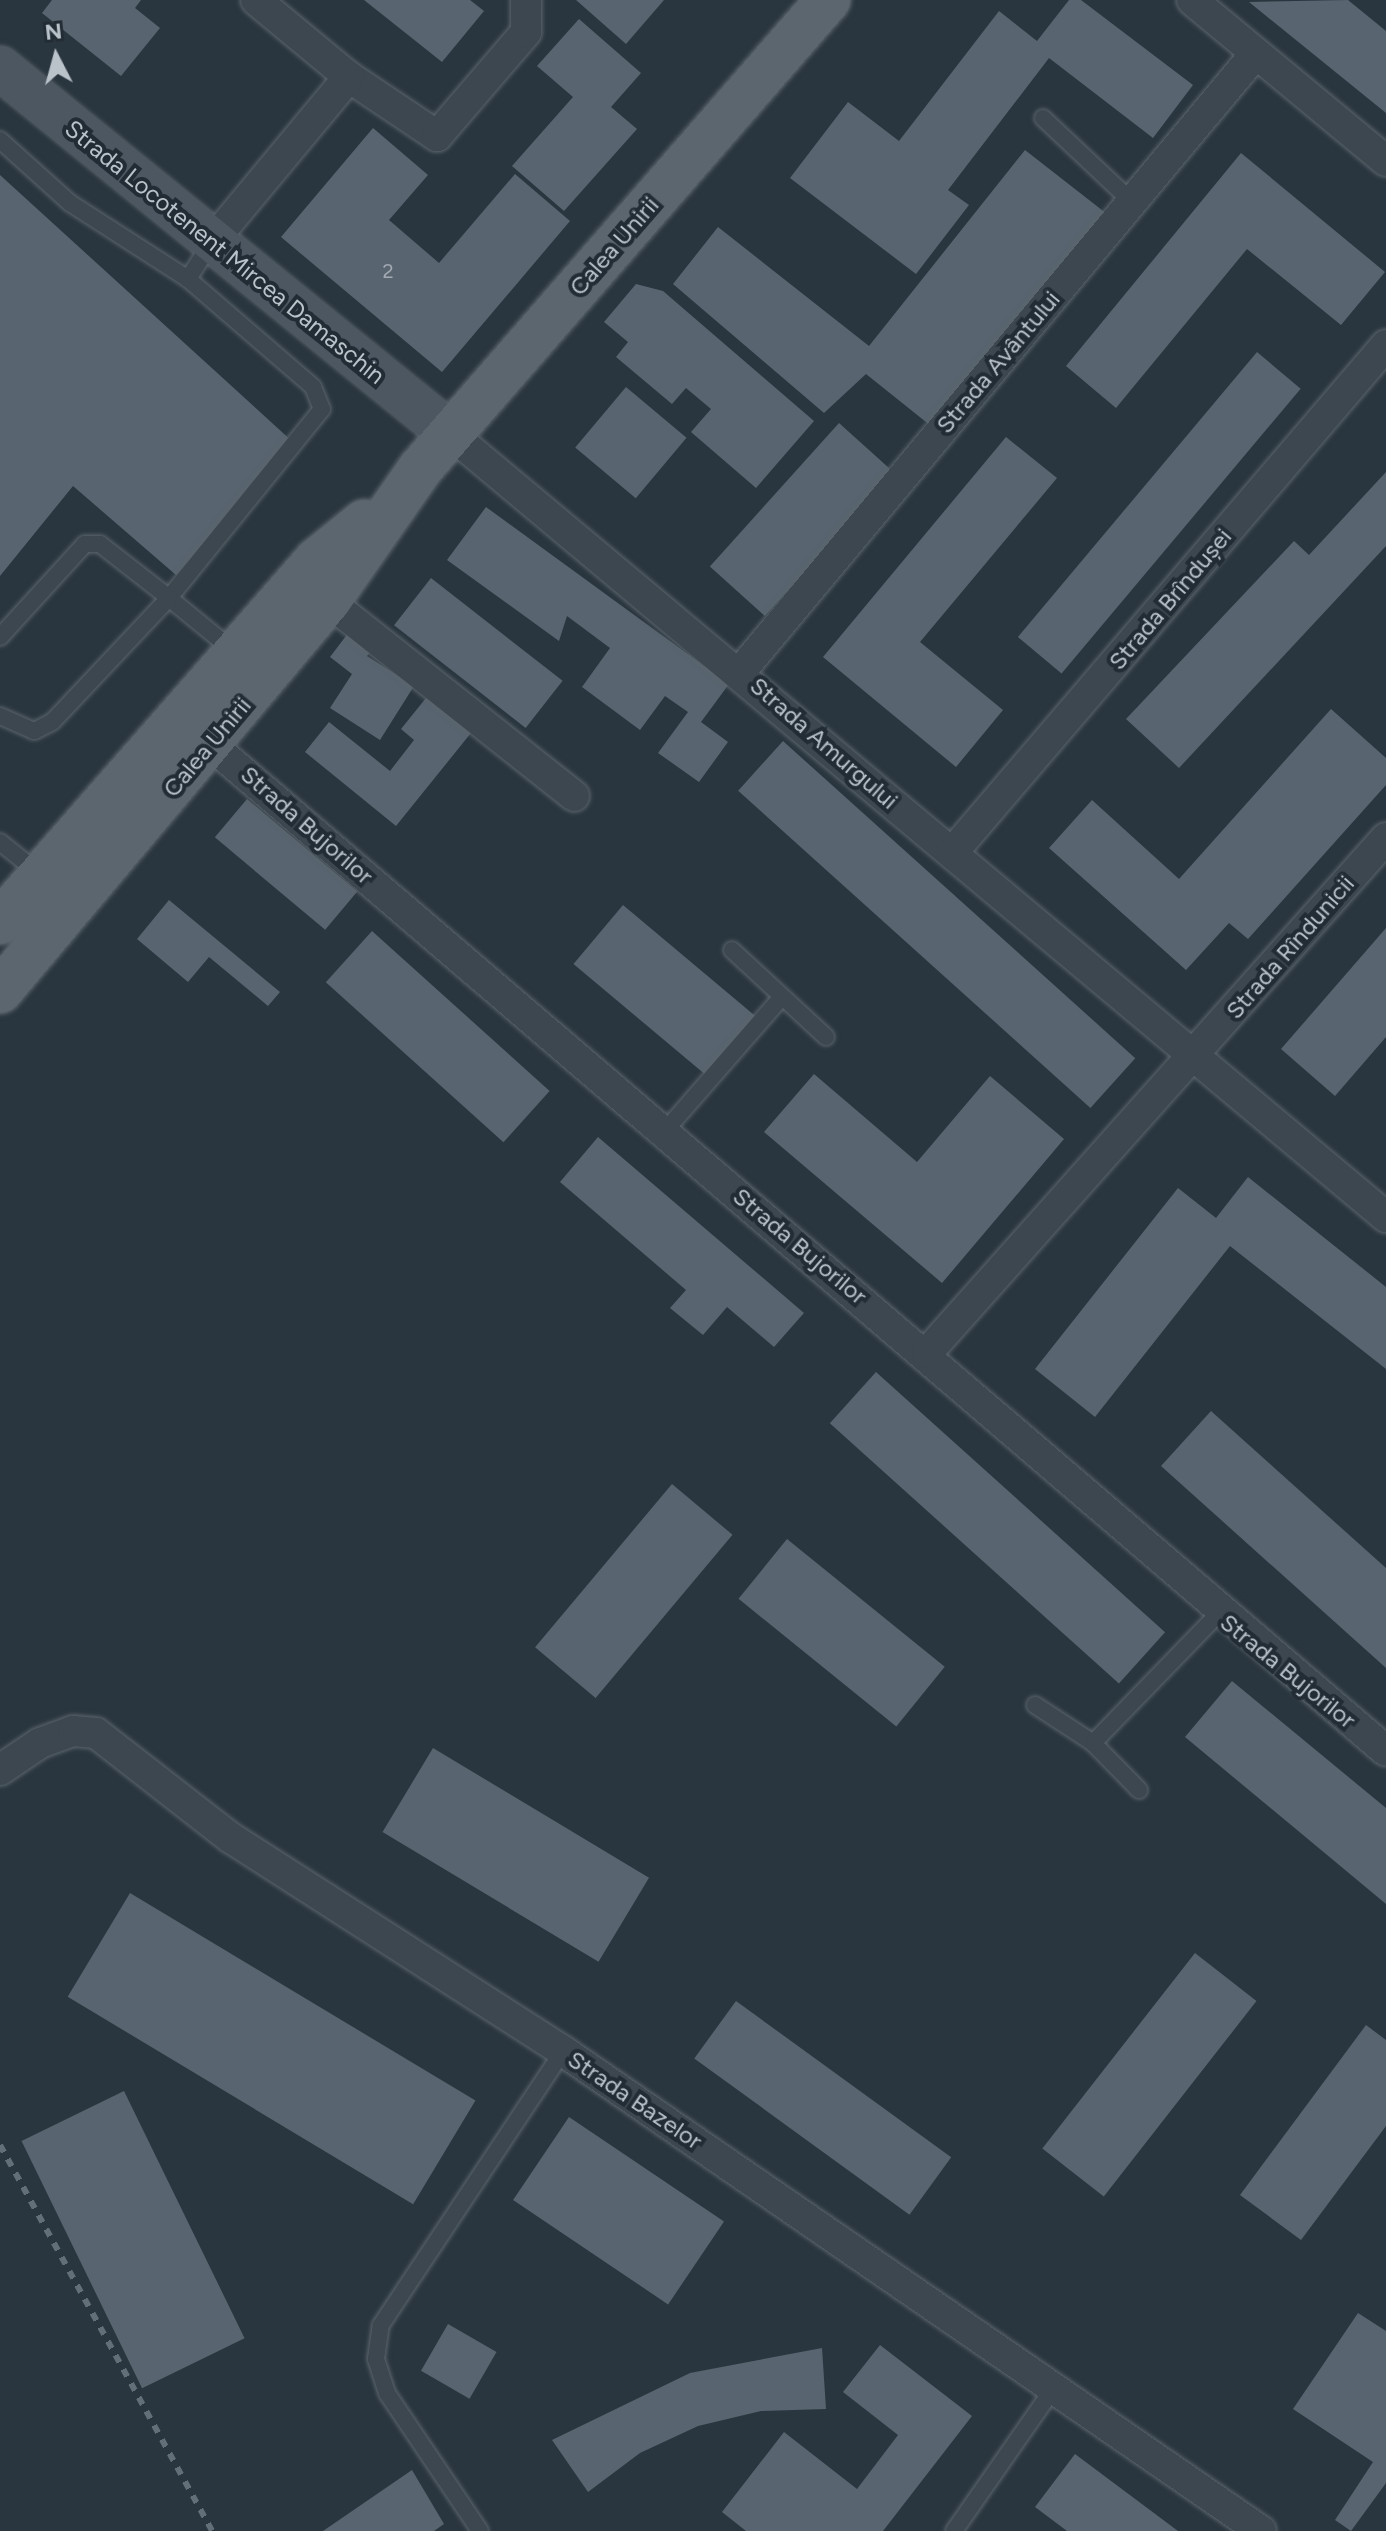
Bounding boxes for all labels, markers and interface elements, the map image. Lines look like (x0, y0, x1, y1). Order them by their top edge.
north arrow (16, 16, 96, 96)
text: N (44, 17, 63, 46)
street label: Strada Locotenent Mircea Damaschin (59, 114, 391, 390)
street label: Calea Unirii (563, 191, 665, 301)
house number: 2 (382, 259, 394, 283)
street label: Strada Avântului (930, 285, 1066, 439)
street label: Strada Brîndușei (1103, 523, 1237, 675)
street label: Strada Amurgului (744, 671, 904, 815)
street label: Calea Unirii (157, 691, 257, 803)
street label: Strada Bujorilor (235, 760, 379, 890)
street label: Strada Rîndunicii (1220, 869, 1360, 1025)
street label: Strada Bujorilor (727, 1182, 873, 1310)
street label: Strada Bujorilor (1215, 1608, 1361, 1734)
street label: Strada Bazelor (562, 2045, 708, 2155)

